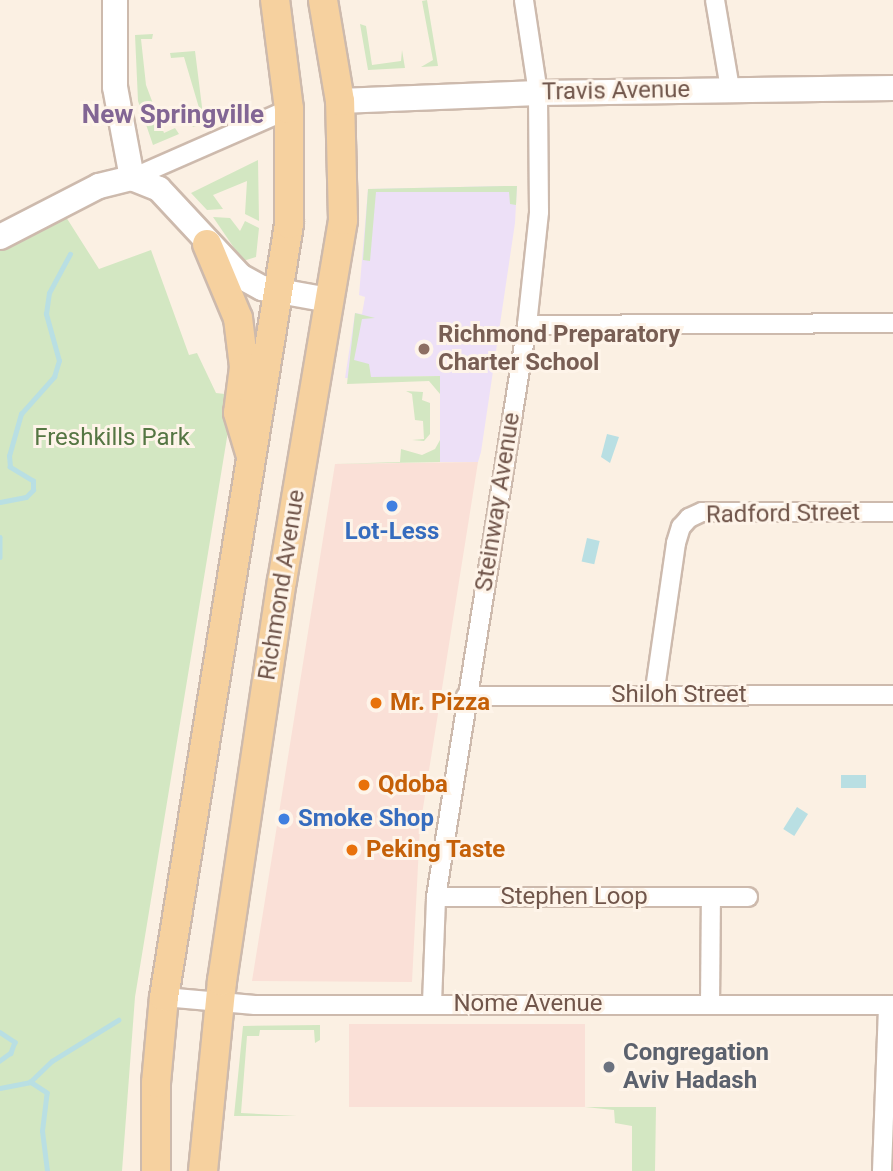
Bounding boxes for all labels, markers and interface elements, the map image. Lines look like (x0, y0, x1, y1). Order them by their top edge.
street label: Travis Avenue (542, 75, 690, 107)
district label: New Springville (82, 99, 264, 131)
place label: Richmond Preparatory Charter School (438, 321, 680, 377)
marker: Richmond Preparatory Charter School (416, 341, 432, 357)
street label: Steinway Avenue (470, 411, 526, 593)
park label: Freshkills Park (34, 424, 190, 452)
street label: Richmond Avenue (253, 488, 311, 682)
marker: Lot-Less (384, 498, 400, 514)
street label: Radford Street (706, 498, 860, 530)
place label: Lot-Less (345, 518, 439, 546)
street label: Shiloh Street (611, 681, 747, 709)
place label: Mr. Pizza (390, 689, 490, 717)
marker: Mr. Pizza (368, 695, 384, 711)
place label: Qdoba (378, 771, 448, 799)
marker: Qdoba (356, 777, 372, 793)
place label: Smoke Shop (298, 805, 434, 833)
marker: Smoke Shop (276, 811, 292, 827)
place label: Peking Taste (366, 836, 506, 864)
marker: Peking Taste (344, 842, 360, 858)
street label: Stephen Loop (500, 883, 648, 911)
street label: Nome Avenue (453, 990, 603, 1018)
place label: Congregation Aviv Hadash (623, 1039, 769, 1095)
marker: Congregation Aviv Hadash (601, 1059, 617, 1075)

